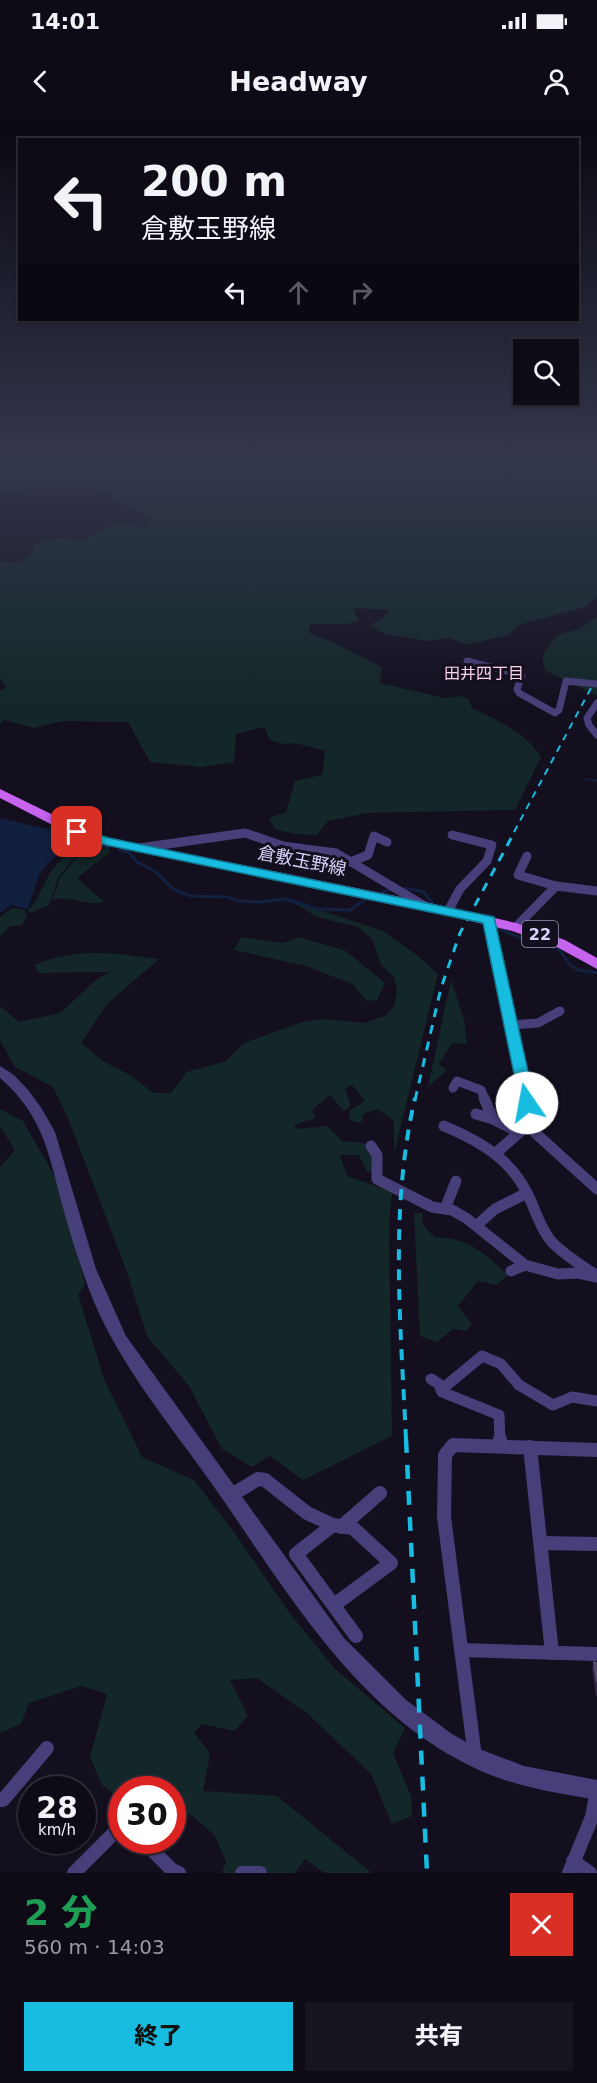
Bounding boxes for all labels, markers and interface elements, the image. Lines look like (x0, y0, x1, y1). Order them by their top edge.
text: 14:01 (30, 9, 100, 34)
icon: back (24, 65, 57, 98)
icon: person (540, 65, 573, 98)
text: Headway (229, 66, 368, 97)
text: 200 m (141, 157, 287, 206)
icon: left (42, 162, 120, 240)
text: 倉敷玉野線 (141, 213, 276, 244)
icon: left (219, 276, 252, 309)
icon: ahead (282, 276, 315, 309)
icon: right (345, 276, 378, 309)
map controls (513, 339, 579, 405)
button: search (513, 339, 579, 405)
district label: 田井四丁目 (444, 664, 524, 683)
pin (51, 806, 102, 857)
icon: arrive (60, 815, 93, 848)
street label: 倉敷玉野線 (256, 842, 348, 879)
road number: 22 (522, 921, 558, 947)
position arrow (495, 1071, 559, 1135)
speed limit sign: 30 (108, 1776, 186, 1854)
text: 28 (36, 1790, 78, 1825)
text: km/h (38, 1821, 76, 1839)
text: 2 分 (24, 1892, 98, 1933)
button: close (510, 1893, 573, 1956)
text: 560 m · 14:03 (24, 1935, 165, 1959)
button: 終了 (24, 2002, 293, 2071)
button: 共有 (305, 2002, 573, 2071)

